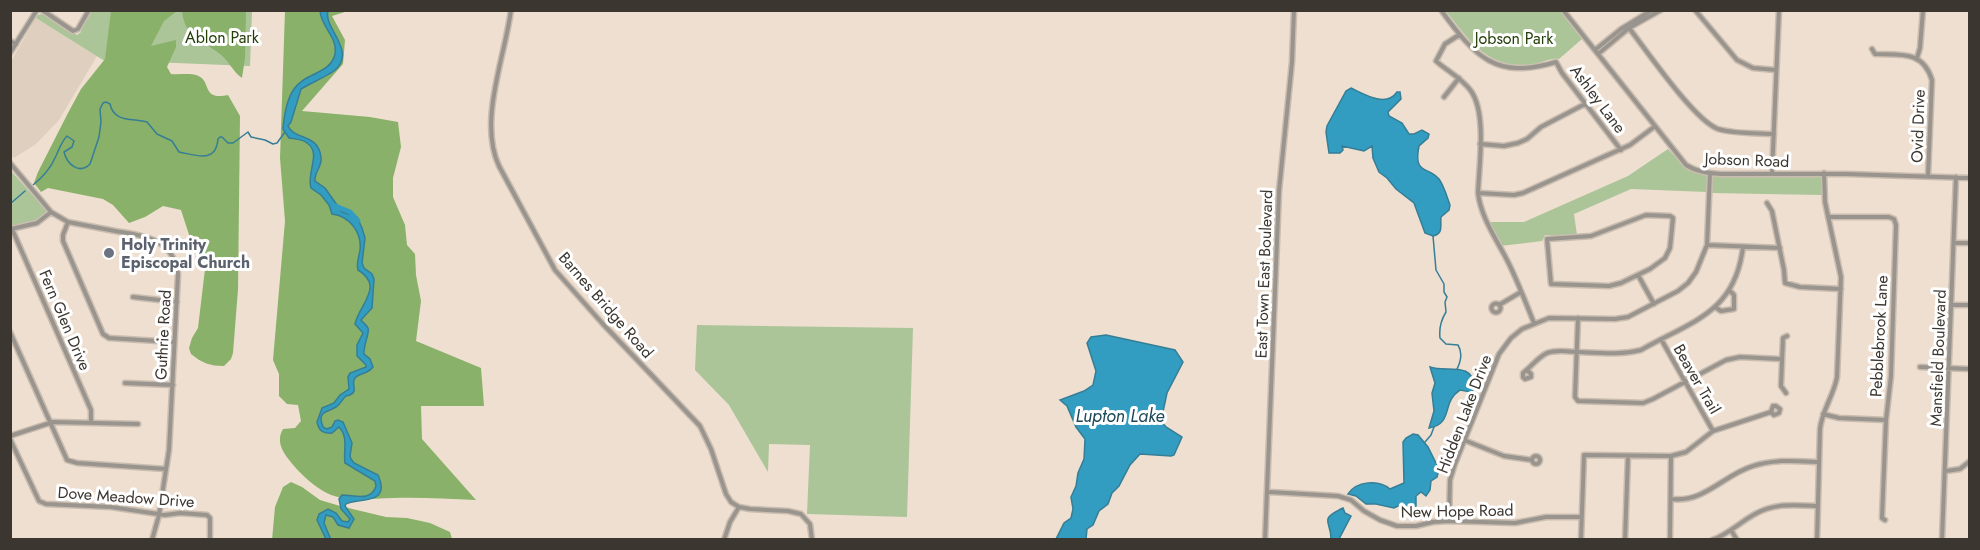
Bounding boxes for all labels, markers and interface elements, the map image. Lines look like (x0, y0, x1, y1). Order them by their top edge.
park label: Ablon Park (185, 26, 260, 49)
park label: Jobson Park (1473, 27, 1554, 50)
street label: Ashley Lane (1565, 60, 1631, 138)
street label: Ovid Drive (1905, 89, 1931, 163)
street label: Jobson Road (1702, 147, 1790, 173)
street label: East Town East Boulevard (1250, 189, 1278, 359)
place label: Holy Trinity Episcopal Church (121, 233, 250, 274)
marker: Holy Trinity Episcopal Church (102, 246, 116, 260)
street label: Barnes Bridge Road (553, 247, 659, 363)
street label: Fern Glen Drive (33, 266, 97, 374)
street label: Pebblebrook Lane (1864, 275, 1894, 397)
street label: Guthrie Road (149, 289, 177, 381)
street label: Mansfield Boulevard (1924, 289, 1952, 427)
street label: Beaver Trail (1668, 340, 1726, 418)
street label: Hidden Lake Drive (1431, 351, 1497, 477)
water label: Lupton Lake (1075, 403, 1165, 429)
street label: Dove Meadow Drive (57, 481, 195, 513)
street label: New Hope Road (1400, 499, 1514, 523)

